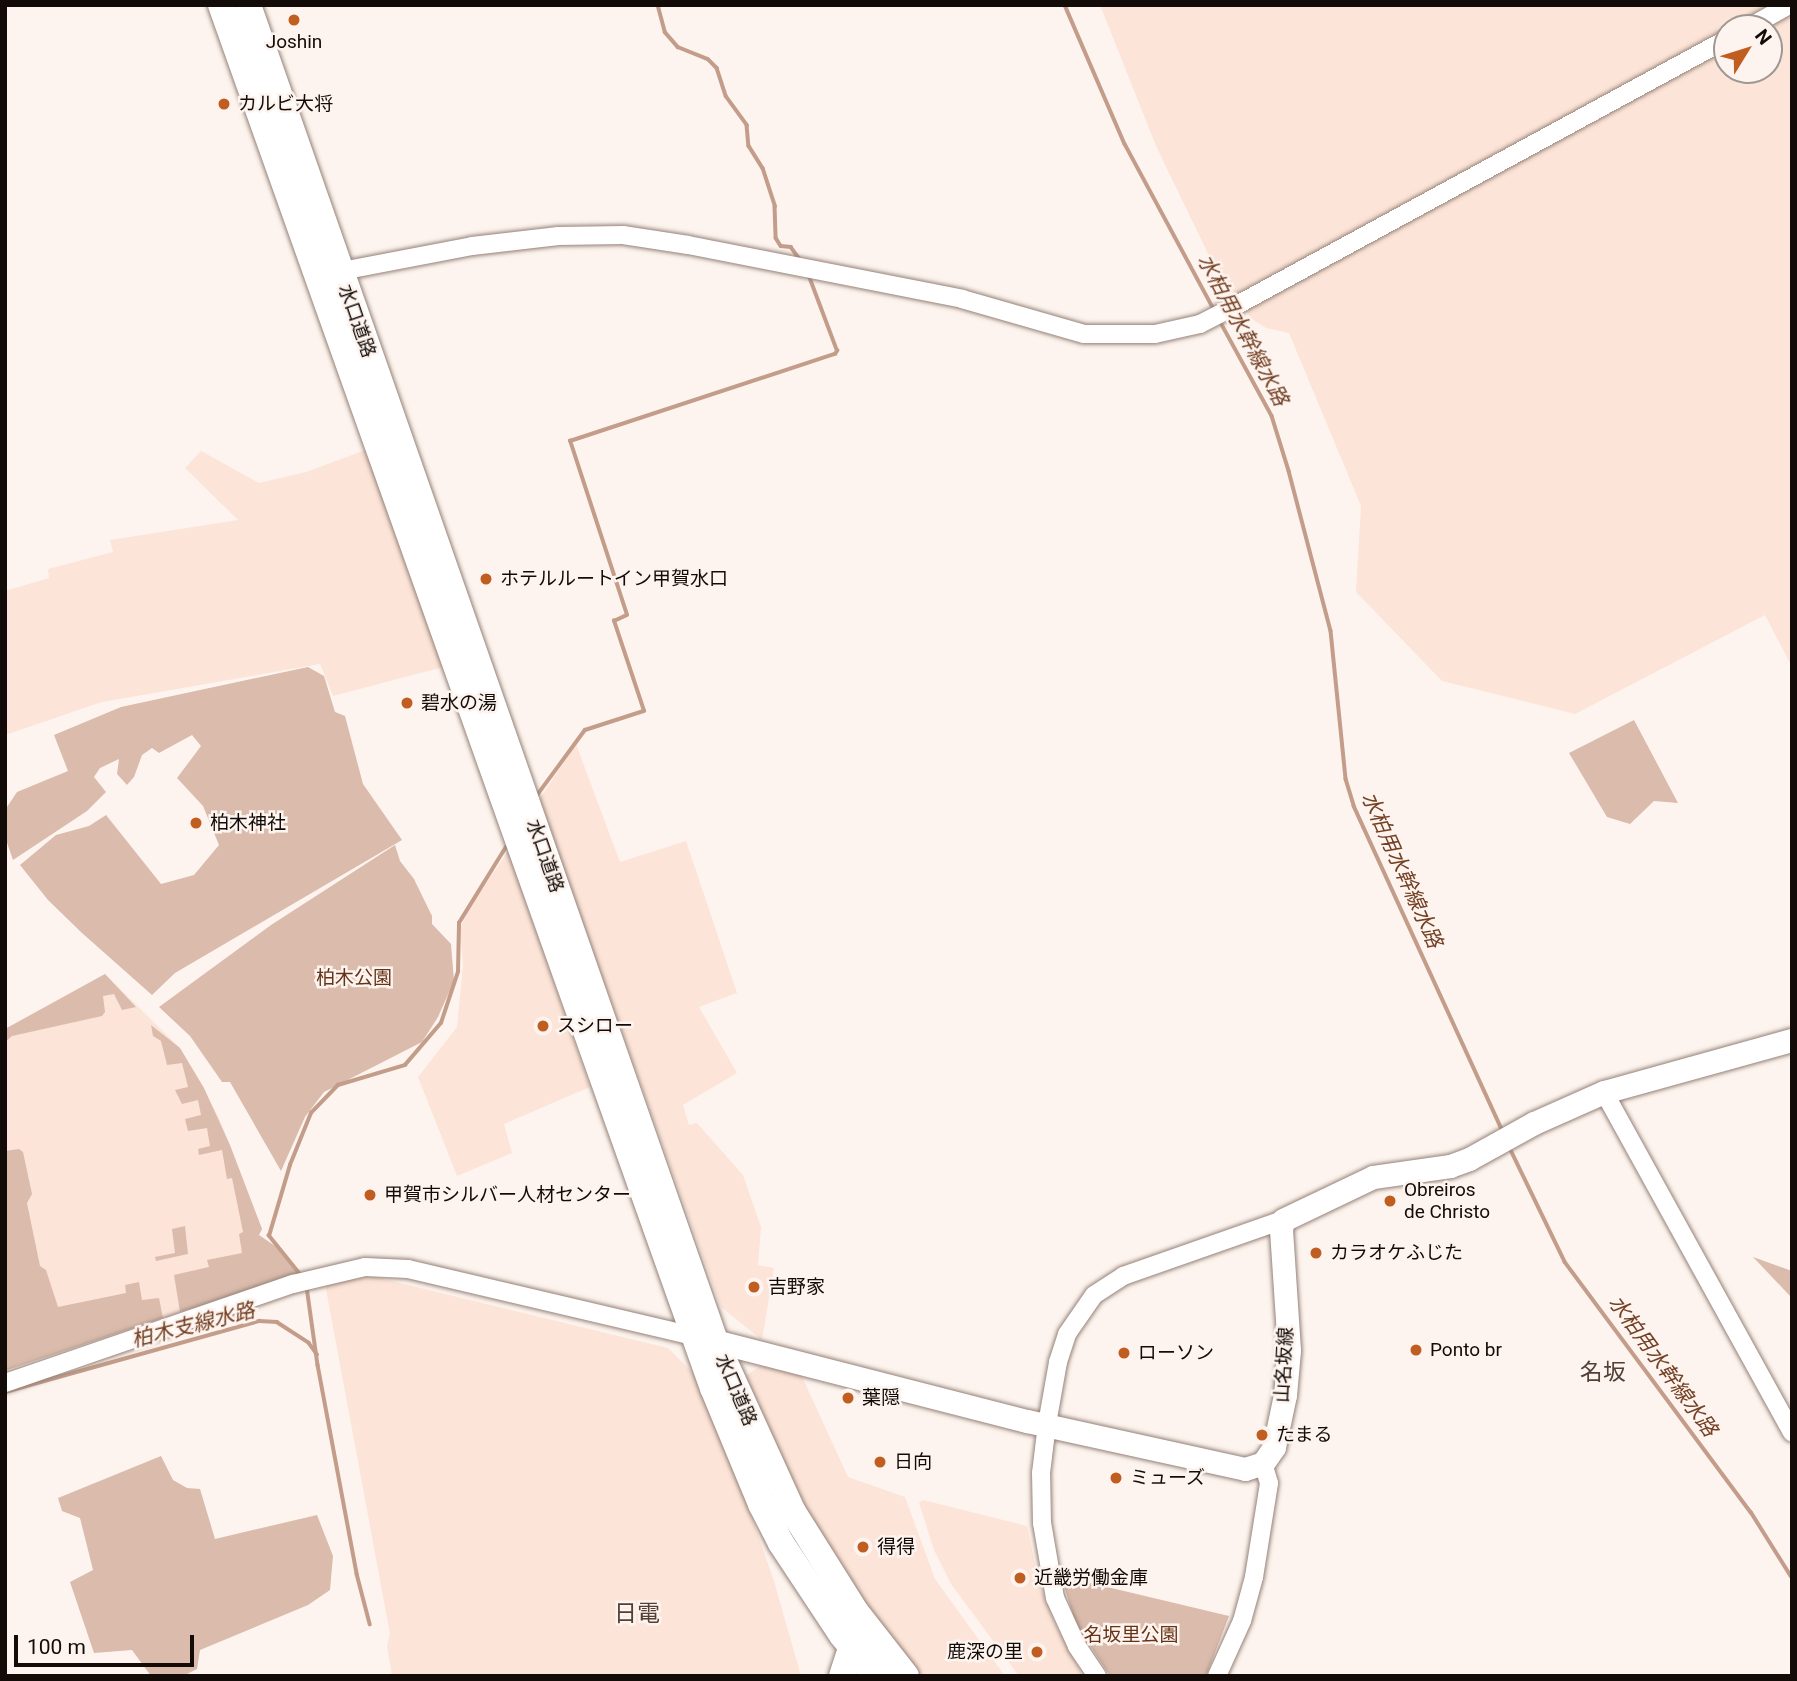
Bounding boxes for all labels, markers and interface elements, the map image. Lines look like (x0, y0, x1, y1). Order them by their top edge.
marker: Joshin (286, 12, 302, 28)
north arrow (1713, 14, 1783, 84)
text: N (1750, 25, 1777, 49)
place label: Joshin (266, 31, 322, 53)
place label: カルビ大将 (238, 93, 333, 115)
marker: カルビ大将 (216, 96, 232, 112)
water label: 水柏用水幹線水路 (1192, 250, 1294, 410)
street label: 水口道路 (334, 281, 380, 361)
place label: ホテルルートイン甲賀水口 (500, 568, 728, 590)
marker: ホテルルートイン甲賀水口 (478, 571, 494, 587)
place label: 碧水の湯 (421, 692, 497, 714)
marker: 碧水の湯 (399, 695, 415, 711)
water label: 水柏用水幹線水路 (1356, 788, 1448, 952)
place label: 柏木神社 (210, 812, 286, 834)
marker: 柏木神社 (188, 815, 204, 831)
street label: 水口道路 (522, 816, 568, 896)
park label: 柏木公園 (316, 967, 392, 989)
place label: スシロー (557, 1015, 633, 1037)
marker: スシロー (535, 1018, 551, 1034)
place label: Obreiros de Christo (1404, 1179, 1490, 1223)
place label: 甲賀市シルバー人材センター (384, 1184, 631, 1206)
marker: 甲賀市シルバー人材センター (362, 1187, 378, 1203)
marker: Obreiros de Christo (1382, 1193, 1398, 1209)
place label: カラオケふじた (1330, 1242, 1463, 1264)
marker: カラオケふじた (1308, 1245, 1324, 1261)
place label: 吉野家 (768, 1276, 825, 1298)
marker: 吉野家 (746, 1279, 762, 1295)
water label: 水柏用水幹線水路 (1603, 1291, 1723, 1441)
water label: 柏木支線水路 (129, 1298, 257, 1352)
street label: 山名坂線 (1271, 1326, 1297, 1404)
place label: Ponto br (1430, 1339, 1502, 1361)
place label: ローソン (1138, 1342, 1214, 1364)
marker: Ponto br (1408, 1342, 1424, 1358)
marker: ローソン (1116, 1345, 1132, 1361)
street label: 水口道路 (711, 1351, 761, 1429)
district label: 名坂 (1580, 1359, 1626, 1387)
place label: 葉隠 (862, 1387, 900, 1409)
marker: 葉隠 (840, 1390, 856, 1406)
place label: たまる (1276, 1424, 1333, 1446)
marker: たまる (1254, 1427, 1270, 1443)
place label: 日向 (894, 1451, 932, 1473)
marker: 日向 (872, 1454, 888, 1470)
place label: ミューズ (1130, 1467, 1206, 1489)
marker: ミューズ (1108, 1470, 1124, 1486)
place label: 得得 (877, 1536, 915, 1558)
marker: 得得 (855, 1539, 871, 1555)
place label: 近畿労働金庫 (1034, 1567, 1148, 1589)
marker: 近畿労働金庫 (1012, 1570, 1028, 1586)
district label: 日電 (614, 1600, 660, 1628)
scale bar (18, 1622, 198, 1666)
park label: 名坂里公園 (1084, 1624, 1178, 1646)
text: 100 m (27, 1635, 86, 1659)
place label: 鹿深の里 (947, 1641, 1023, 1663)
marker: 鹿深の里 (1029, 1644, 1045, 1660)

